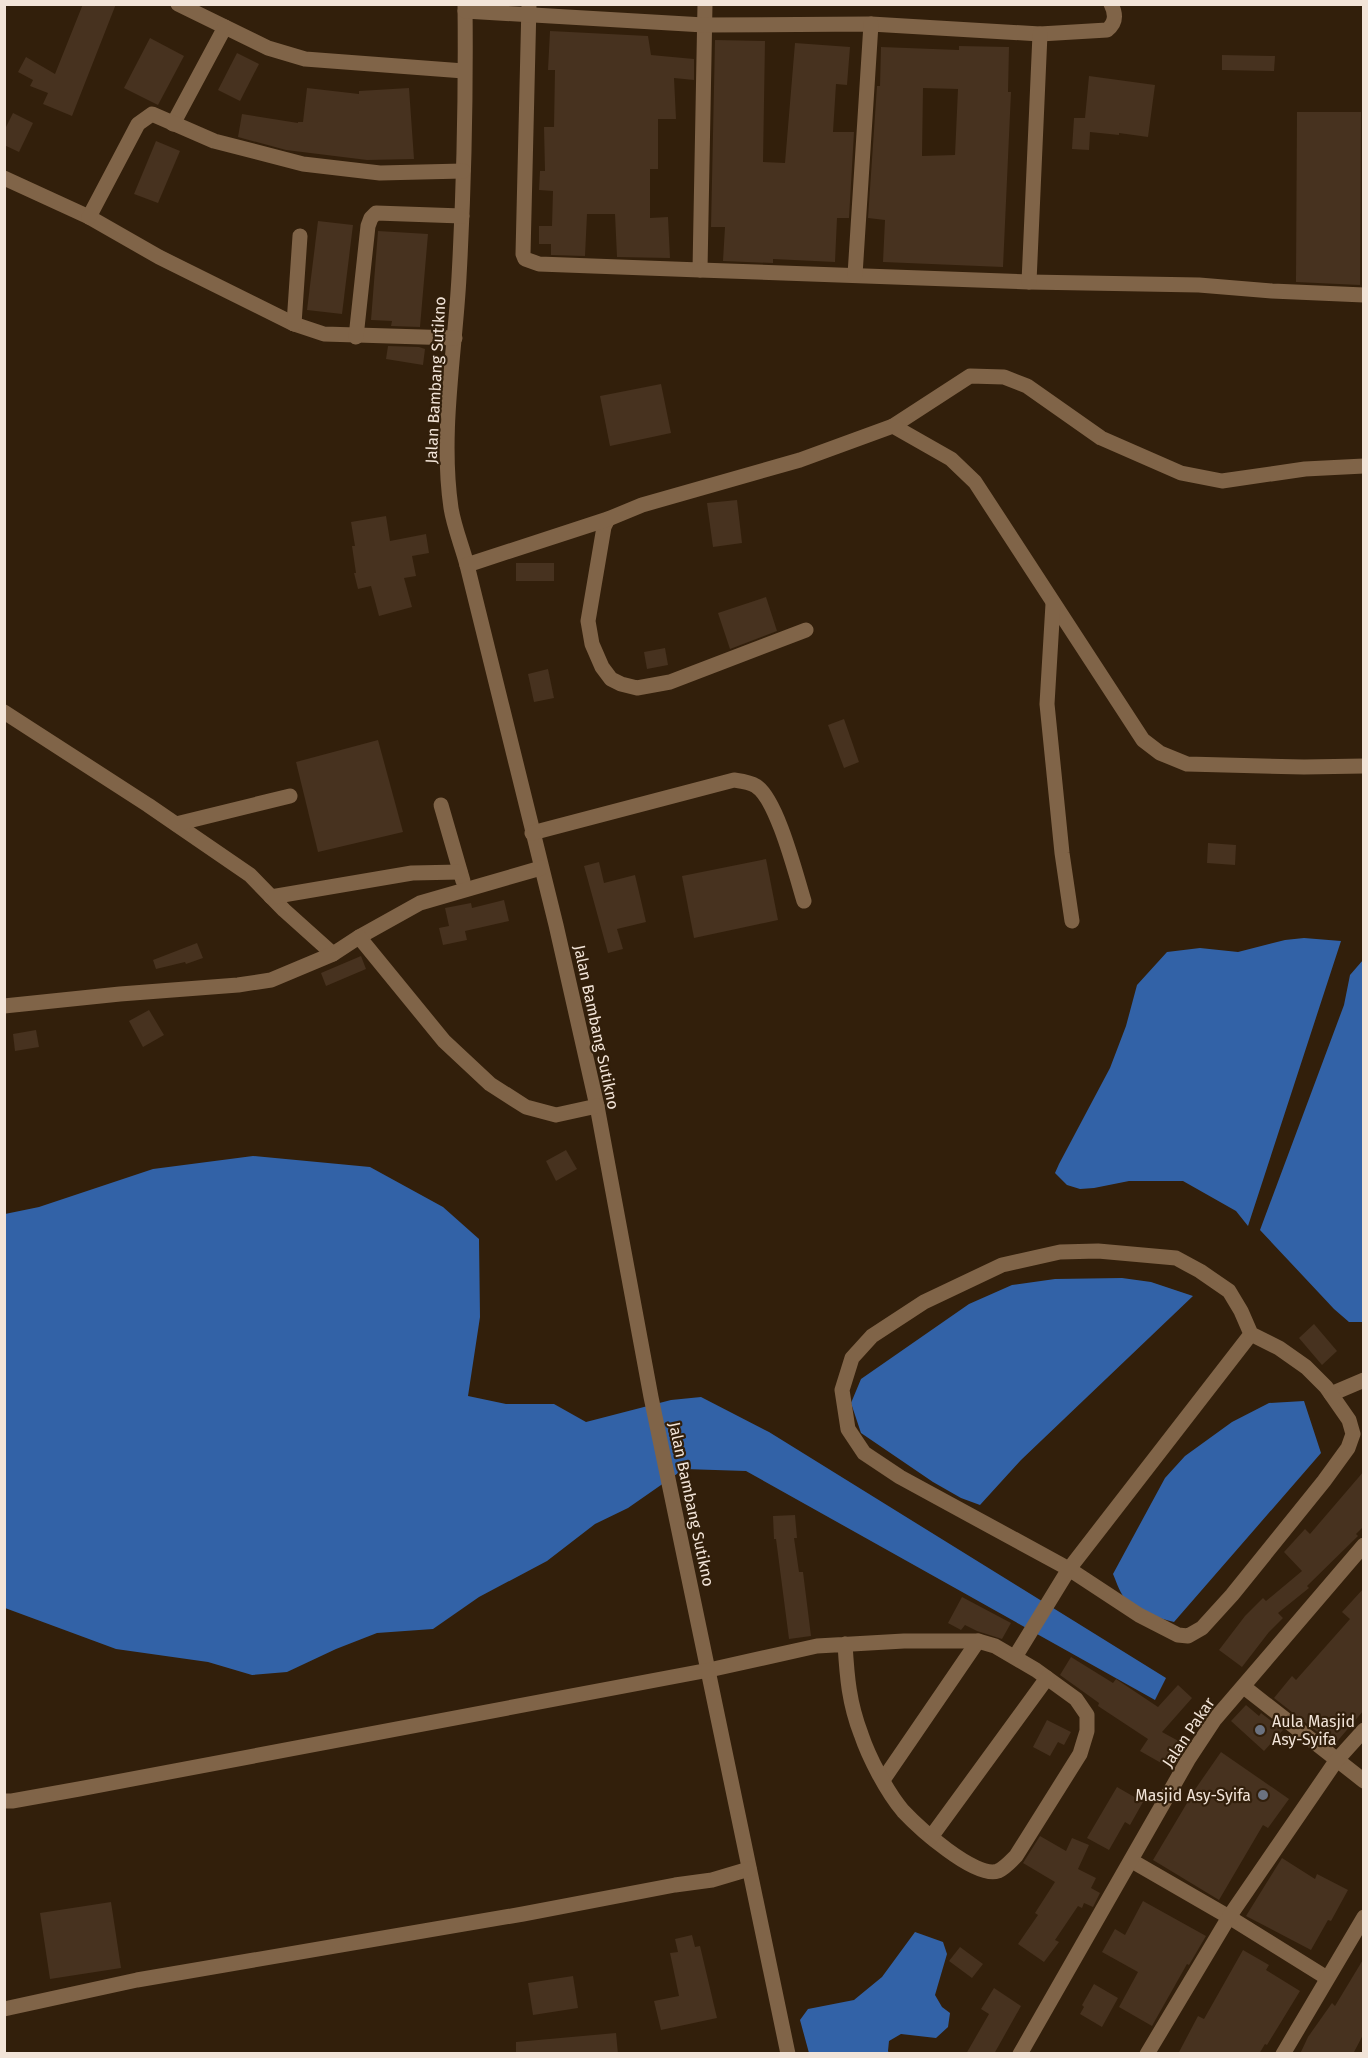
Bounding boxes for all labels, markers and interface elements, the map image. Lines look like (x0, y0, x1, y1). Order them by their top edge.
street label: Jalan Bambang Sutikno (422, 296, 449, 464)
street label: Jalan Bambang Sutikno (570, 943, 623, 1111)
street label: Jalan Bambang Sutikno (665, 1420, 718, 1588)
street label: Jalan Pakar (1158, 1693, 1219, 1771)
place label: Aula Masjid Asy-Syifa (1272, 1712, 1355, 1749)
marker: Aula Masjid Asy-Syifa (1253, 1723, 1267, 1737)
place label: Masjid Asy-Syifa (1135, 1786, 1251, 1805)
marker: Masjid Asy-Syifa (1256, 1788, 1270, 1802)

